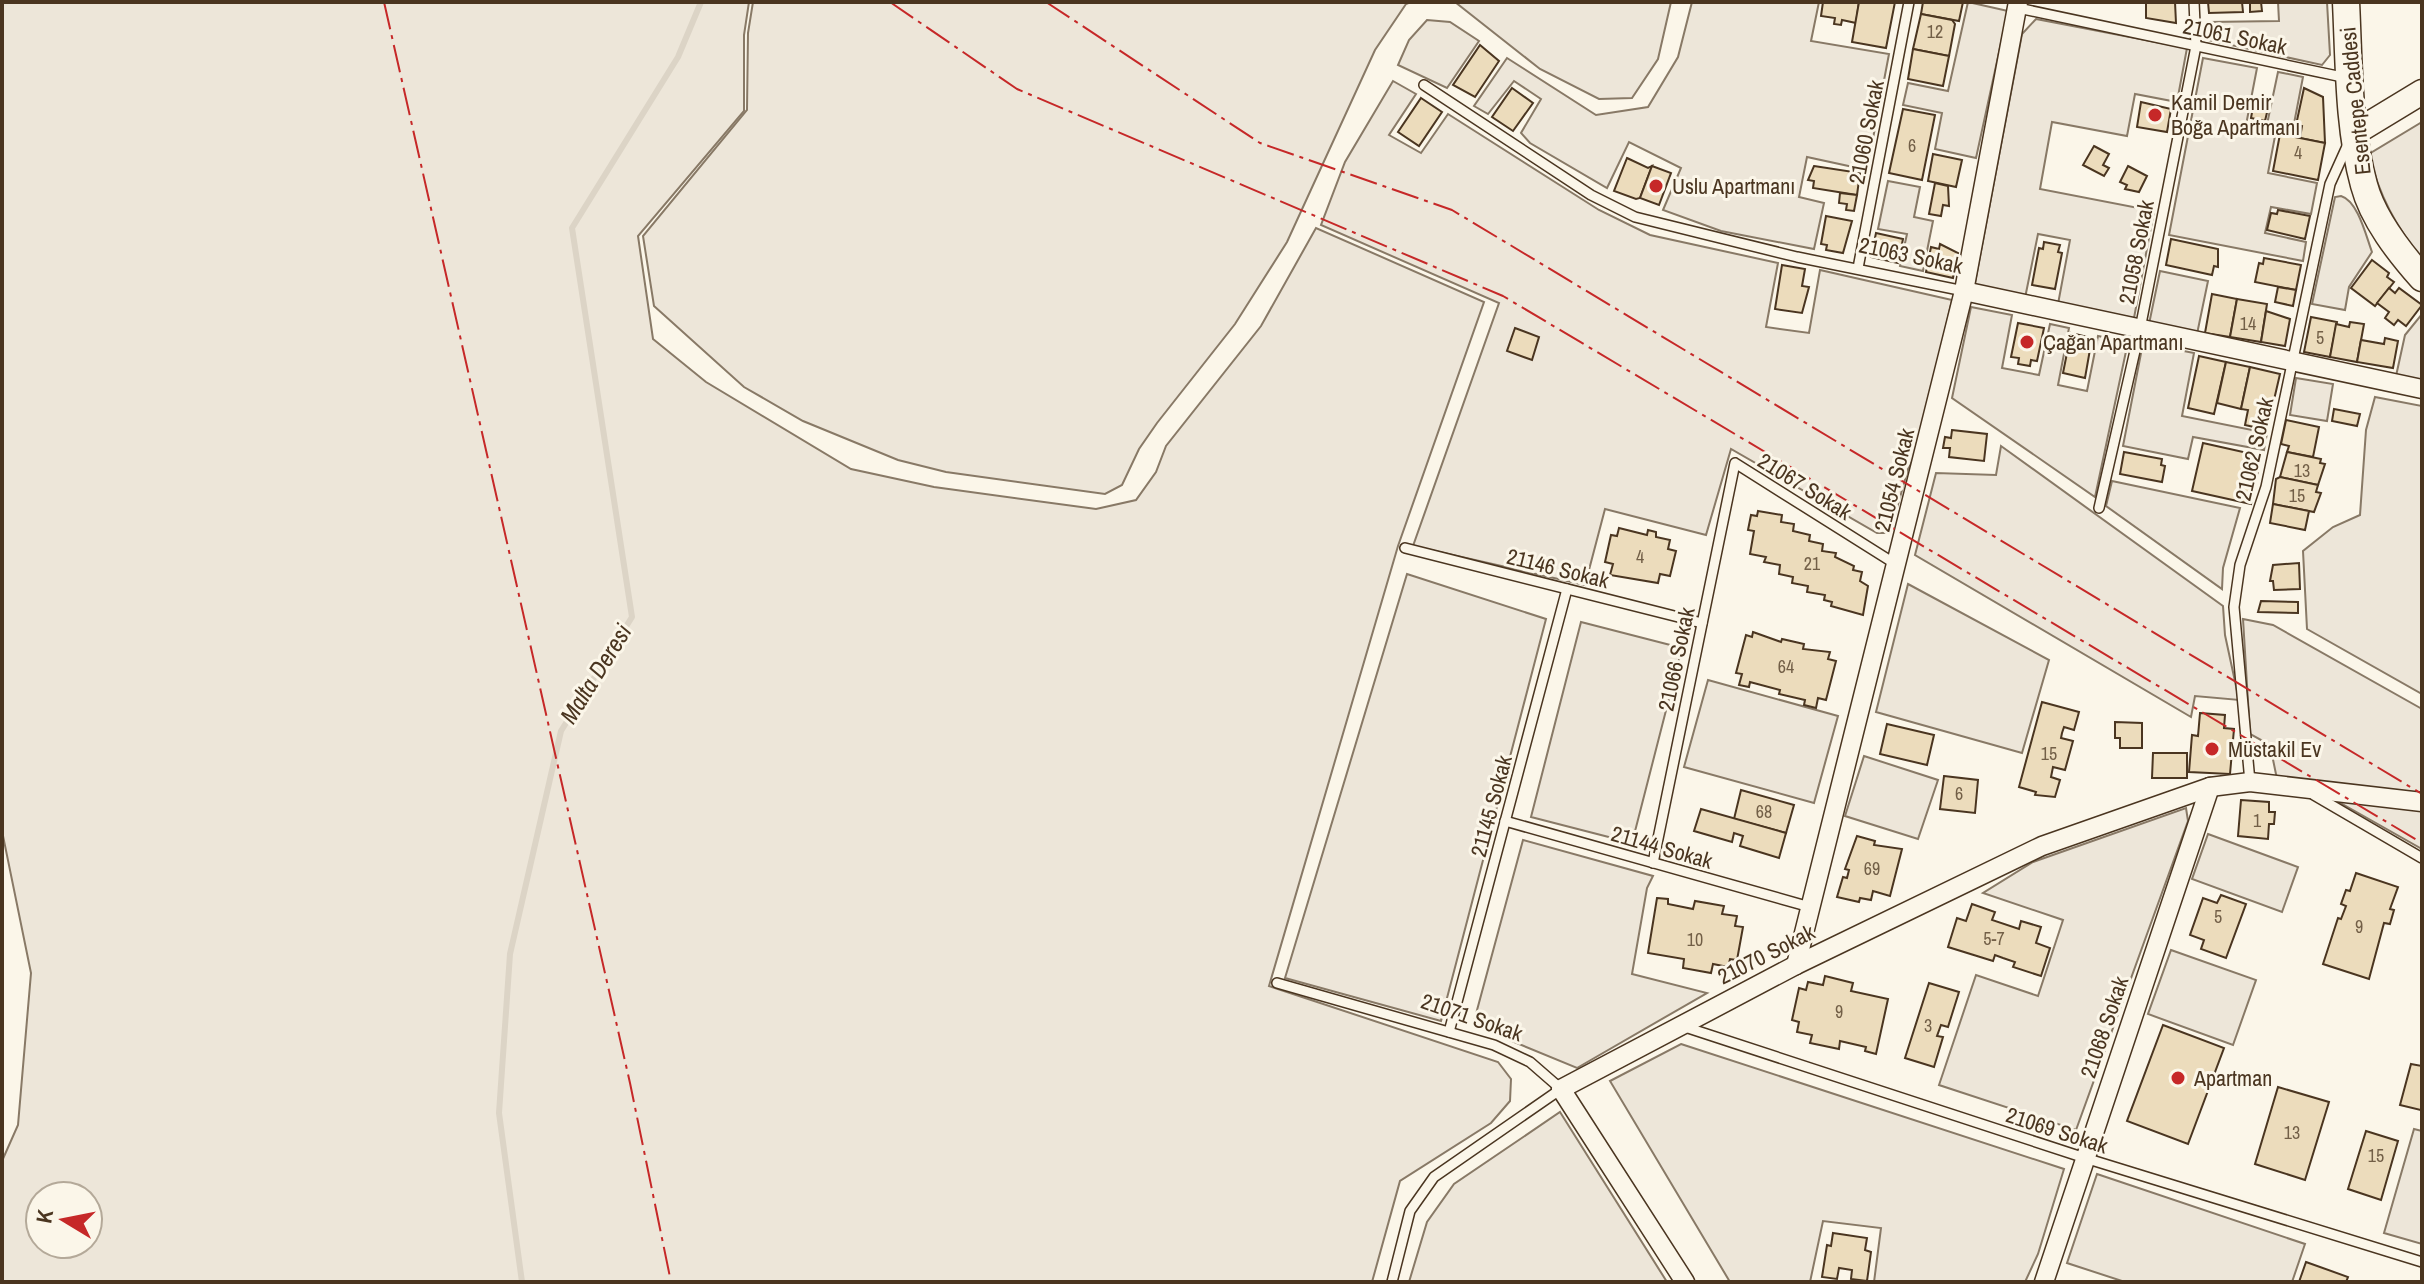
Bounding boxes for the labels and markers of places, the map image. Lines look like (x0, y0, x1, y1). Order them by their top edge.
place label: Kamil Demir Boğa Apartmanı (2171, 87, 2300, 142)
marker: Kamil Demir Boğa Apartmanı (2146, 106, 2164, 124)
place label: Uslu Apartmanı (1672, 171, 1795, 201)
marker: Uslu Apartmanı (1647, 177, 1665, 195)
place label: Çağan Apartmanı (2043, 327, 2183, 357)
marker: Çağan Apartmanı (2018, 333, 2036, 351)
place label: Müstakil Ev (2228, 734, 2321, 764)
marker: Müstakil Ev (2203, 740, 2221, 758)
place label: Apartman (2193, 1063, 2272, 1093)
marker: Apartman (2169, 1069, 2187, 1087)

